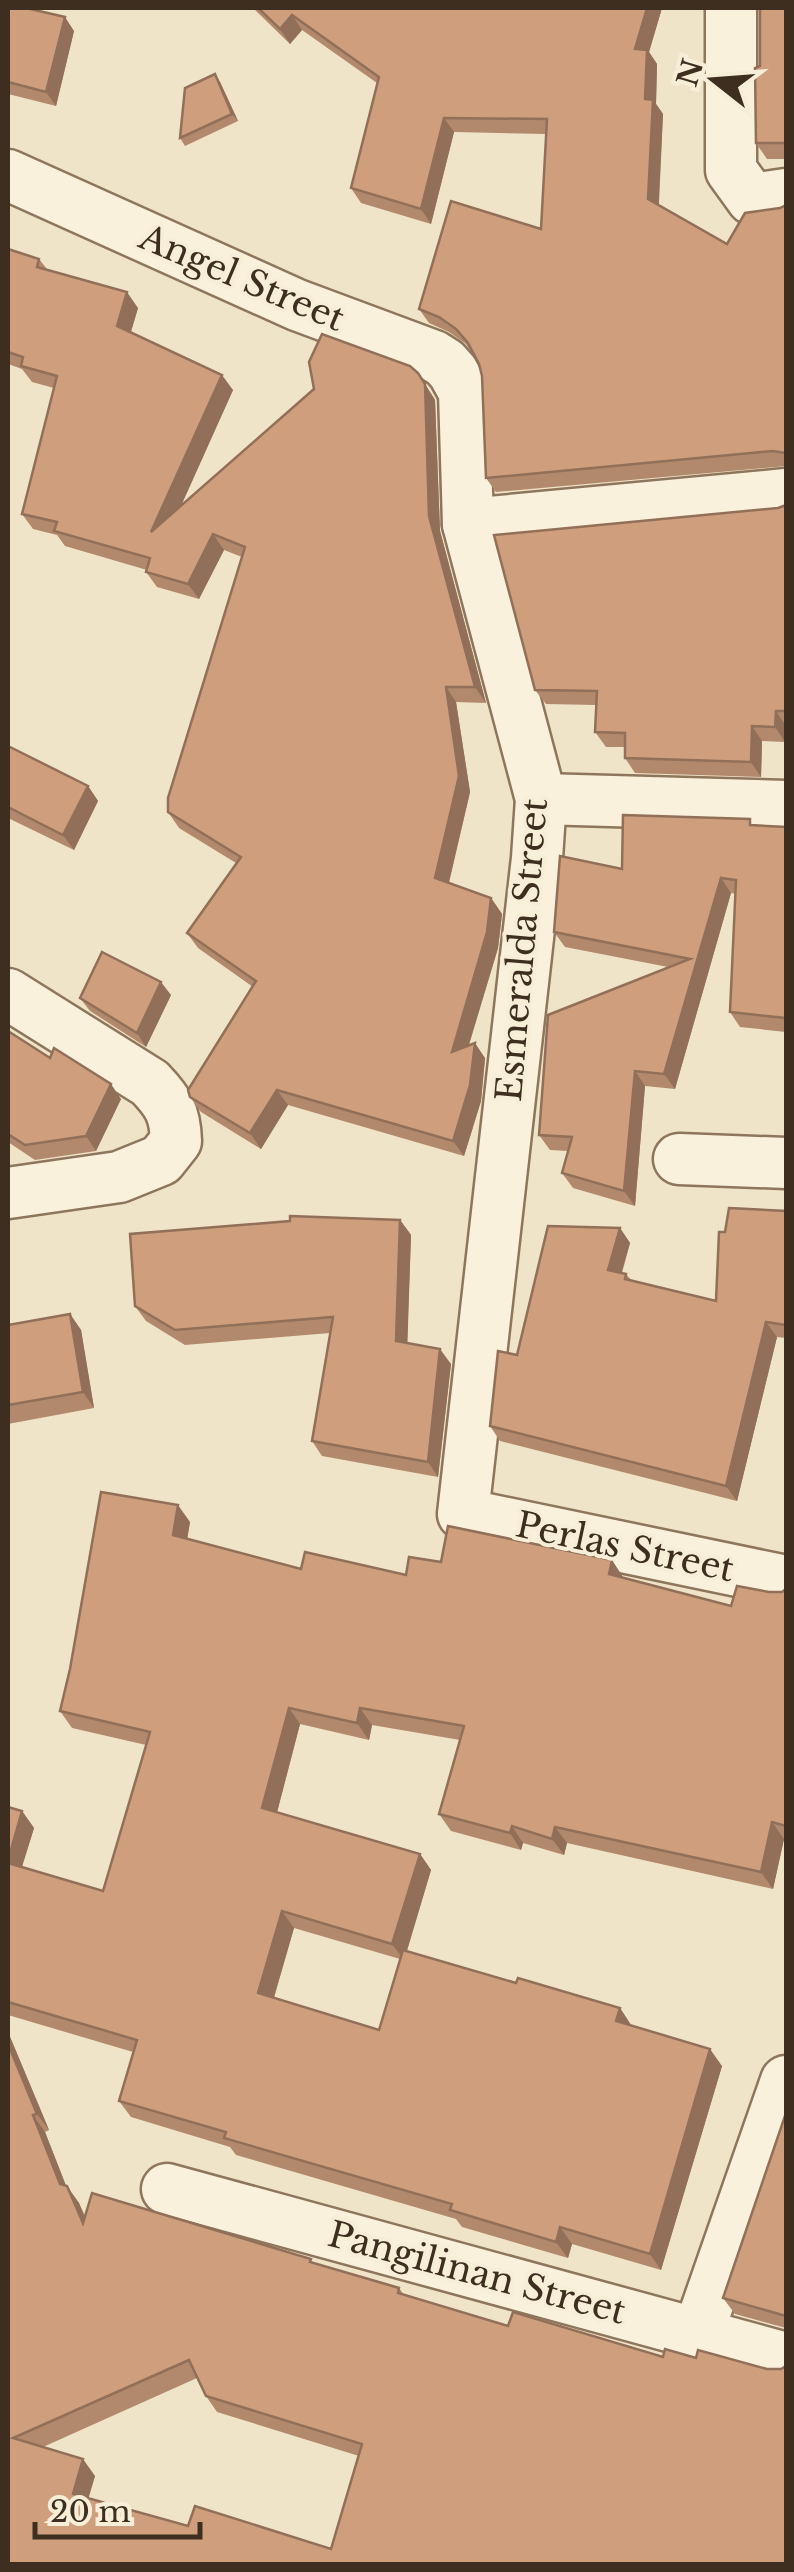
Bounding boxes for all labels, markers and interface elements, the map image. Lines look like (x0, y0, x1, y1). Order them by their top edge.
north arrow (664, 30, 764, 130)
text: N (670, 55, 711, 91)
street label: Angel Street (132, 215, 351, 340)
street label: Esmeralda Street (487, 796, 556, 1103)
street label: Perlas Street (512, 1502, 738, 1591)
street label: Pangilinan Street (324, 2212, 631, 2333)
scale bar (35, 2477, 200, 2539)
text: 20 m (50, 2493, 131, 2530)

